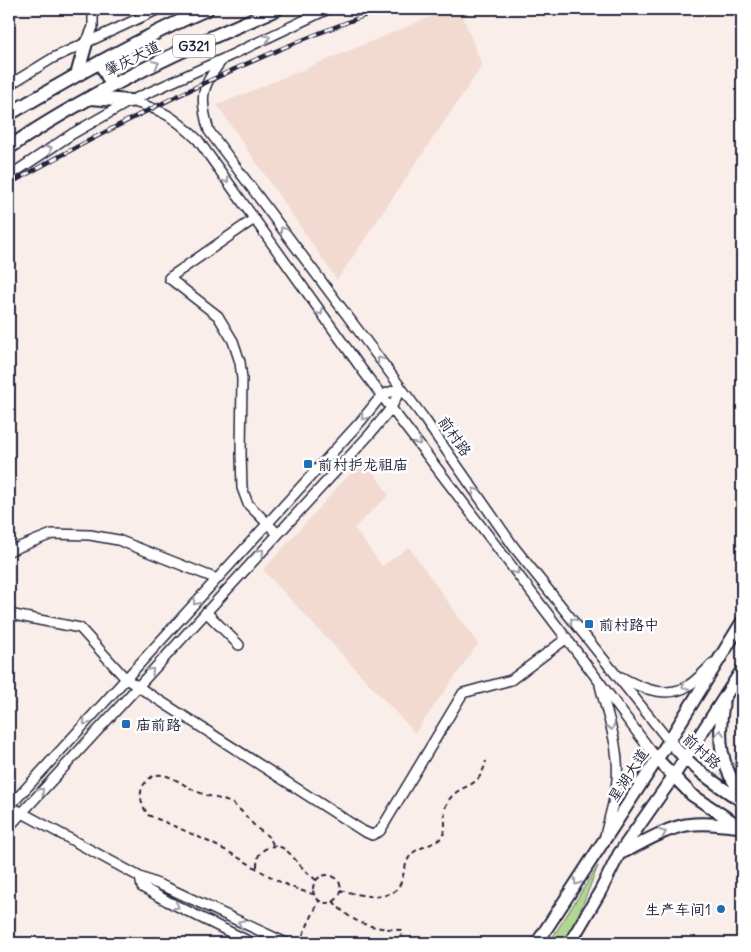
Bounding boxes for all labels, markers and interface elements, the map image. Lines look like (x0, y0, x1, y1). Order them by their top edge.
road number: G321 (173, 34, 215, 58)
one-way arrow (262, 34, 271, 44)
street label: 肇庆大道 (101, 36, 163, 80)
one-way arrow (151, 60, 160, 70)
one-way arrow (43, 146, 53, 155)
one-way arrow (220, 174, 229, 183)
one-way arrow (280, 227, 288, 236)
one-way arrow (315, 306, 323, 315)
one-way arrow (377, 356, 386, 366)
one-way arrow (362, 411, 370, 420)
street label: 前村路 (434, 412, 476, 460)
one-way arrow (412, 436, 421, 446)
place label: 前村护龙祖庙 (318, 455, 408, 474)
marker: 前村护龙祖庙 (302, 458, 314, 470)
one-way arrow (472, 487, 481, 497)
one-way arrow (256, 548, 265, 557)
one-way arrow (510, 565, 519, 575)
one-way arrow (193, 597, 202, 606)
place label: 前村路中 (599, 615, 659, 634)
one-way arrow (571, 618, 579, 627)
marker: 前村路中 (583, 618, 595, 630)
one-way arrow (145, 668, 154, 677)
one-way arrow (682, 680, 691, 690)
place label: 庙前路 (136, 715, 181, 734)
one-way arrow (83, 717, 92, 726)
marker: 庙前路 (120, 718, 132, 730)
one-way arrow (605, 722, 615, 731)
street label: 前村路 (679, 729, 725, 773)
one-way arrow (715, 729, 725, 736)
street label: 星湖大道 (604, 745, 652, 805)
one-way arrow (35, 788, 44, 797)
one-way arrow (658, 829, 667, 840)
one-way arrow (573, 876, 583, 885)
one-way arrow (171, 900, 180, 910)
place label: 生产车间1 (645, 900, 711, 919)
marker: 生产车间1 (715, 903, 727, 915)
one-way arrow (238, 919, 247, 929)

